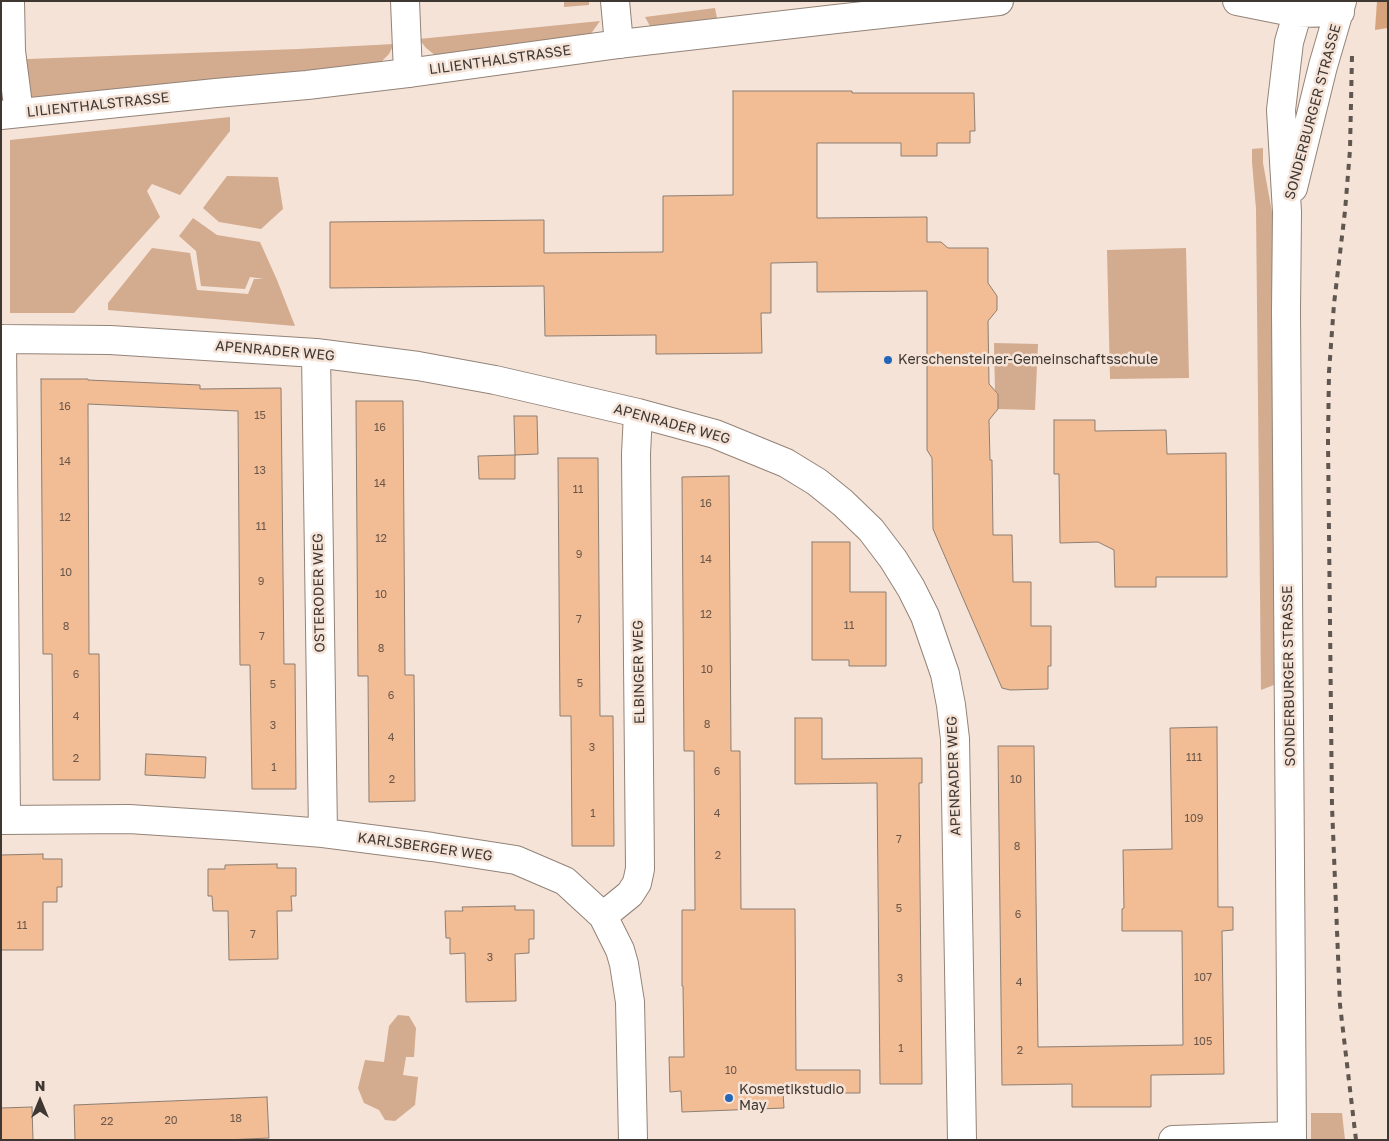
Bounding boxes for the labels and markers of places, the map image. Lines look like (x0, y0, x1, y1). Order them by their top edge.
place label: Kerschensteiner-Gemeinschaftsschule (898, 352, 1158, 368)
marker: Kerschensteiner-Gemeinschaftsschule (882, 354, 894, 366)
place label: Kosmetikstudio May (739, 1082, 844, 1114)
marker: Kosmetikstudio May (723, 1092, 735, 1104)

